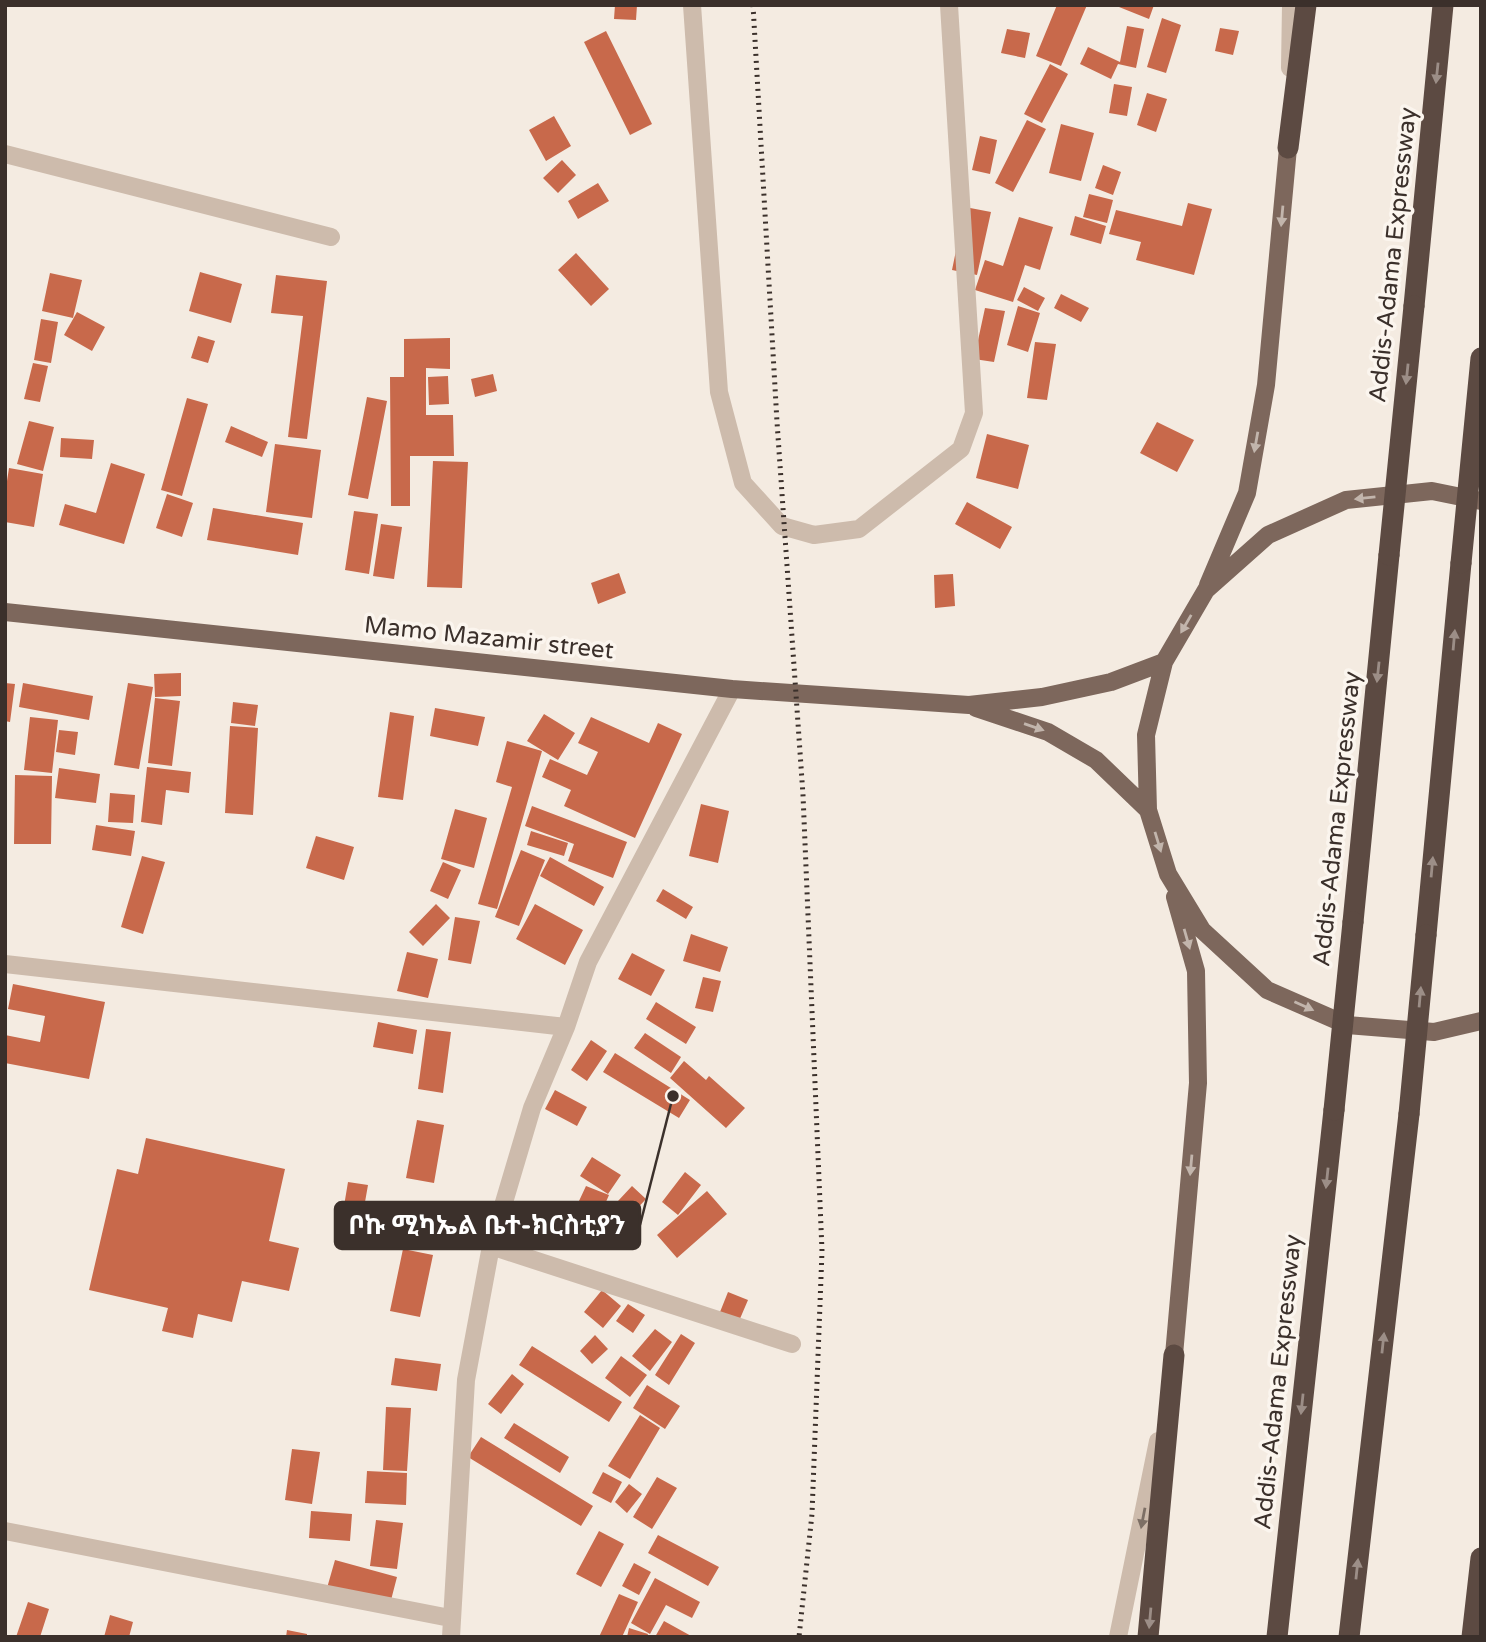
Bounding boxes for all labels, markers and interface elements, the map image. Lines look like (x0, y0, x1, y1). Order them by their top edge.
one-way arrow (1431, 62, 1442, 84)
street label: Addis-Adama Expressway (1363, 106, 1423, 404)
one-way arrow (1276, 205, 1287, 227)
one-way arrow (1402, 363, 1413, 385)
one-way arrow (1251, 431, 1262, 453)
one-way arrow (1354, 492, 1376, 503)
street label: Mamo Mazamir street (363, 610, 615, 666)
one-way arrow (1180, 615, 1192, 634)
one-way arrow (1448, 629, 1459, 651)
one-way arrow (1372, 661, 1383, 683)
street label: Addis-Adama Expressway (1307, 670, 1367, 968)
one-way arrow (1023, 722, 1044, 733)
one-way arrow (1154, 832, 1164, 853)
one-way arrow (1427, 856, 1438, 878)
one-way arrow (1182, 928, 1193, 950)
one-way arrow (1415, 986, 1426, 1008)
one-way arrow (1294, 1000, 1314, 1012)
one-way arrow (1185, 1154, 1196, 1176)
one-way arrow (1321, 1167, 1332, 1189)
callout: ቦኩ ሚካኤል ቤተ-ክርስቲያን (335, 1202, 640, 1249)
text: ቦኩ ሚካኤል ቤተ-ክርስቲያን (348, 1210, 626, 1241)
street label: Addis-Adama Expressway (1248, 1233, 1308, 1531)
one-way arrow (1377, 1332, 1388, 1354)
one-way arrow (1297, 1393, 1308, 1415)
one-way arrow (1137, 1507, 1148, 1529)
one-way arrow (1352, 1558, 1363, 1580)
one-way arrow (1144, 1607, 1155, 1629)

